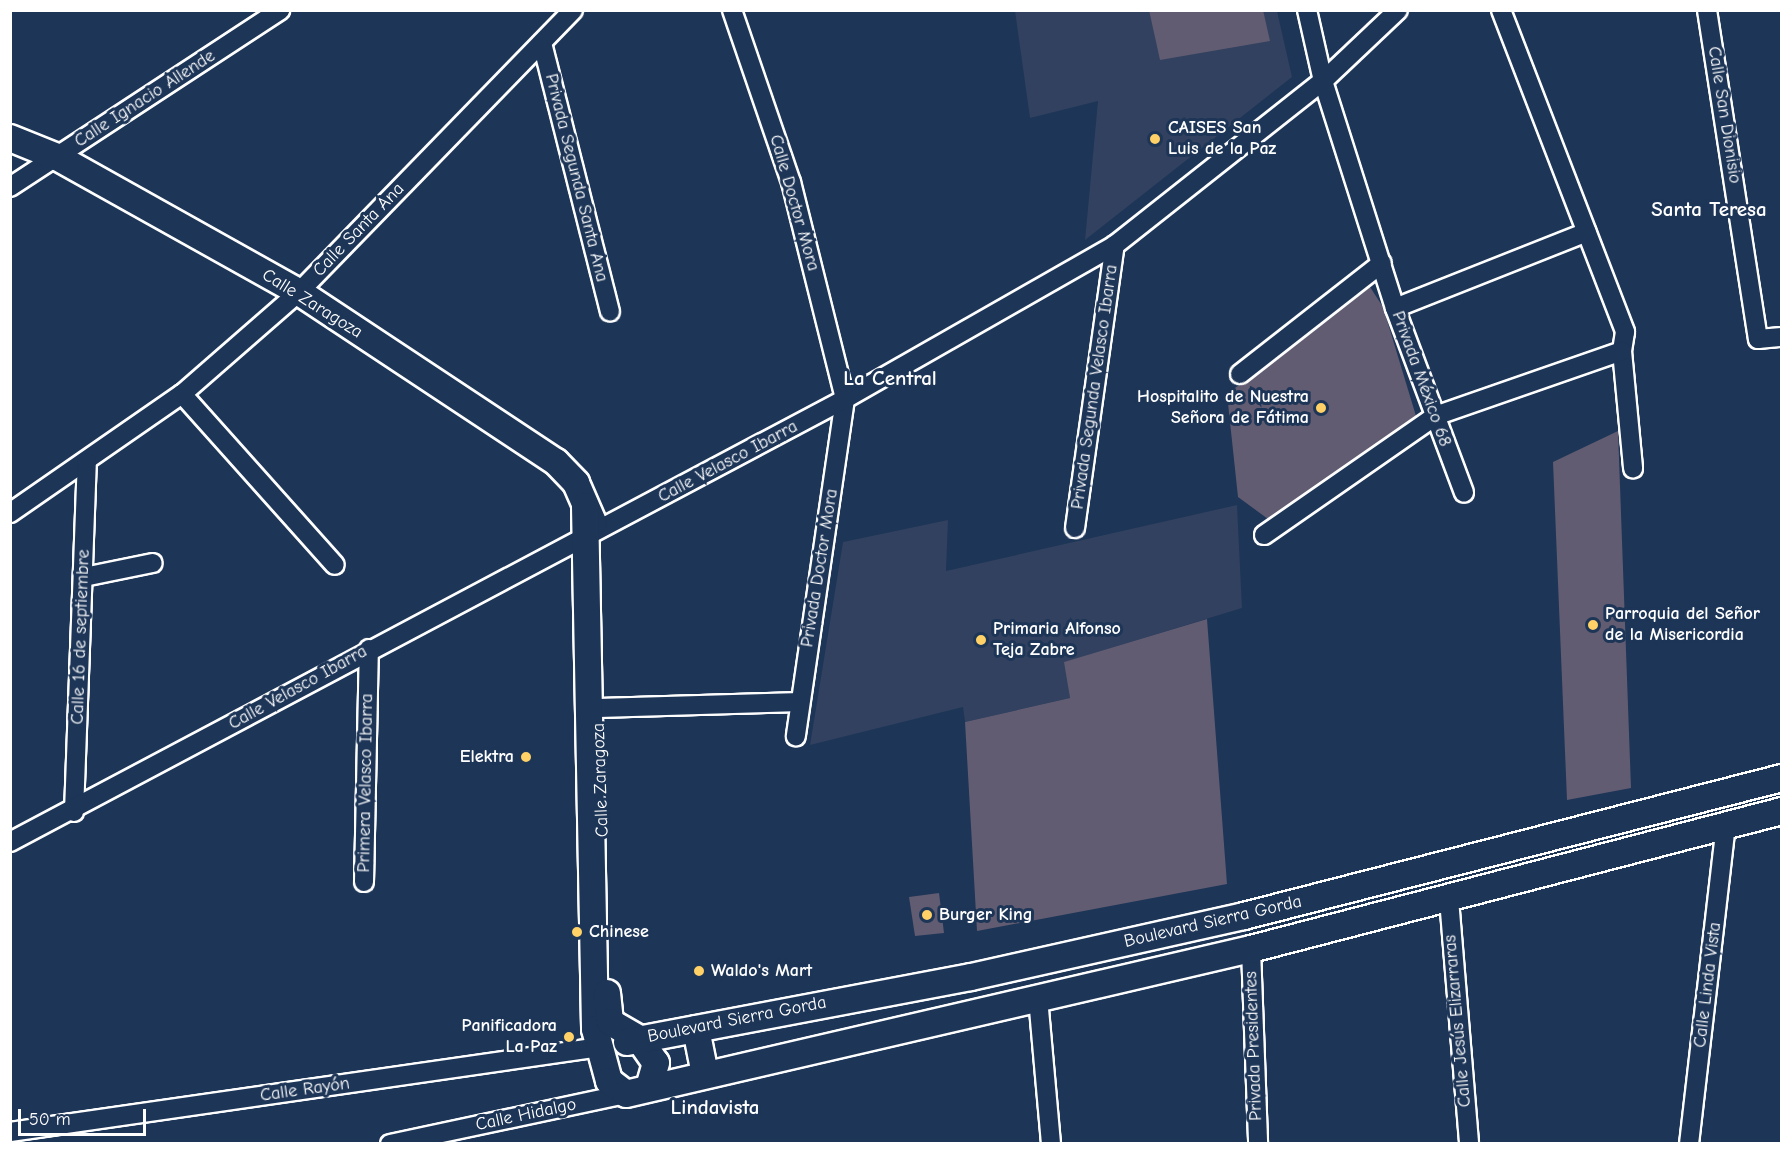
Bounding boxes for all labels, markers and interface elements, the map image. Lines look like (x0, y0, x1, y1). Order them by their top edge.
street label: Calle Ignacio Allende (71, 45, 219, 153)
street label: Calle San Dionisio (1702, 45, 1746, 185)
street label: Privada Segunda Santa Ana (540, 72, 612, 284)
place label: CAISES San Luis de la Paz (1168, 118, 1276, 160)
marker: CAISES San Luis de la Paz (1146, 130, 1164, 148)
street label: Calle Doctor Mora (764, 132, 824, 274)
street label: Calle Santa Ana (309, 179, 409, 281)
district label: Santa Teresa (1651, 196, 1767, 222)
street label: Privada Segunda Velasco Ibarra (1067, 263, 1123, 511)
street label: Calle Zaragoza (258, 265, 366, 343)
street label: Privada México 68 (1386, 308, 1456, 450)
district label: La Central (843, 365, 937, 391)
place label: Hospitalito de Nuestra Señora de Fátima (1137, 387, 1309, 430)
marker: Hospitalito de Nuestra Señora de Fátima (1314, 401, 1328, 415)
street label: Calle Velasco Ibarra (655, 416, 801, 508)
street label: Privada Doctor Mora (797, 487, 843, 649)
street label: Calle 16 de septiembre (67, 549, 95, 725)
place label: Parroquia del Señor de la Misericordia (1605, 604, 1760, 646)
marker: Parroquia del Señor de la Misericordia (1586, 618, 1600, 632)
place label: Primaria Alfonso Teja Zabre (993, 619, 1121, 662)
marker: Primaria Alfonso Teja Zabre (974, 633, 988, 647)
street label: Calle Velasco Ibarra (225, 641, 371, 735)
street label: Primera Velasco Ibarra (354, 693, 378, 873)
street label: Calle Zaragoza (588, 722, 614, 838)
place label: Elektra (460, 746, 514, 768)
marker: Elektra (519, 750, 533, 764)
street label: Boulevard Sierra Gorda (1122, 891, 1304, 953)
place label: Burger King (939, 904, 1033, 926)
marker: Burger King (920, 908, 934, 922)
place label: Chinese (589, 921, 649, 943)
street label: Calle Linda Vista (1690, 921, 1726, 1049)
marker: Chinese (570, 925, 584, 939)
street label: Calle Jesús Elizarraras (1440, 934, 1476, 1108)
place label: Waldo's Mart (711, 960, 812, 982)
marker: Waldo's Mart (692, 964, 706, 978)
street label: Privada Presidentes (1241, 971, 1267, 1121)
street label: Boulevard Sierra Gorda (646, 992, 828, 1048)
place label: Panificadora La Paz (461, 1016, 557, 1058)
marker: Panificadora La Paz (562, 1030, 576, 1044)
street label: Calle Rayón (259, 1073, 351, 1107)
street label: Calle Hidalgo (474, 1094, 578, 1136)
district label: Lindavista (671, 1094, 759, 1120)
scale bar (21, 1097, 148, 1135)
text: 50 m (29, 1109, 71, 1130)

